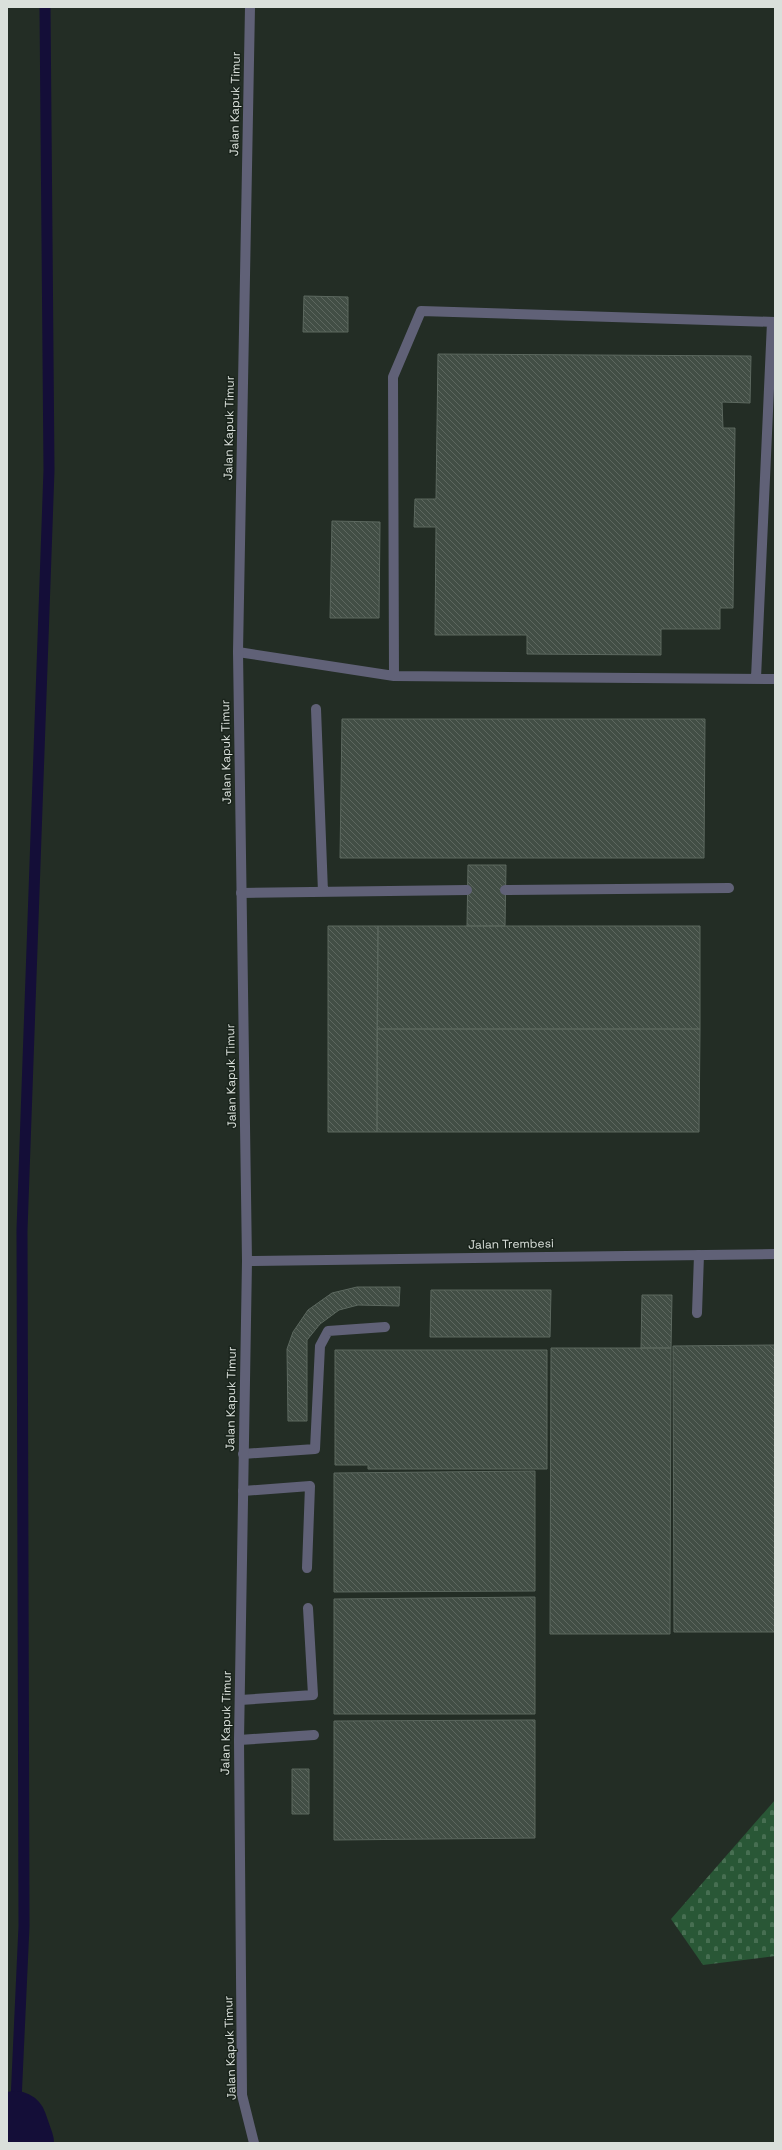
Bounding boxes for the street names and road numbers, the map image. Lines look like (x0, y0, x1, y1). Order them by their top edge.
street label: Jalan Kapuk Timur (226, 51, 244, 156)
street label: Jalan Kapuk Timur (220, 375, 238, 480)
street label: Jalan Kapuk Timur (217, 699, 235, 804)
street label: Jalan Kapuk Timur (222, 1023, 240, 1128)
street label: Jalan Trembesi (468, 1235, 554, 1253)
street label: Jalan Kapuk Timur (222, 1346, 240, 1451)
street label: Jalan Kapuk Timur (217, 1670, 235, 1775)
street label: Jalan Kapuk Timur (220, 1995, 240, 2101)

